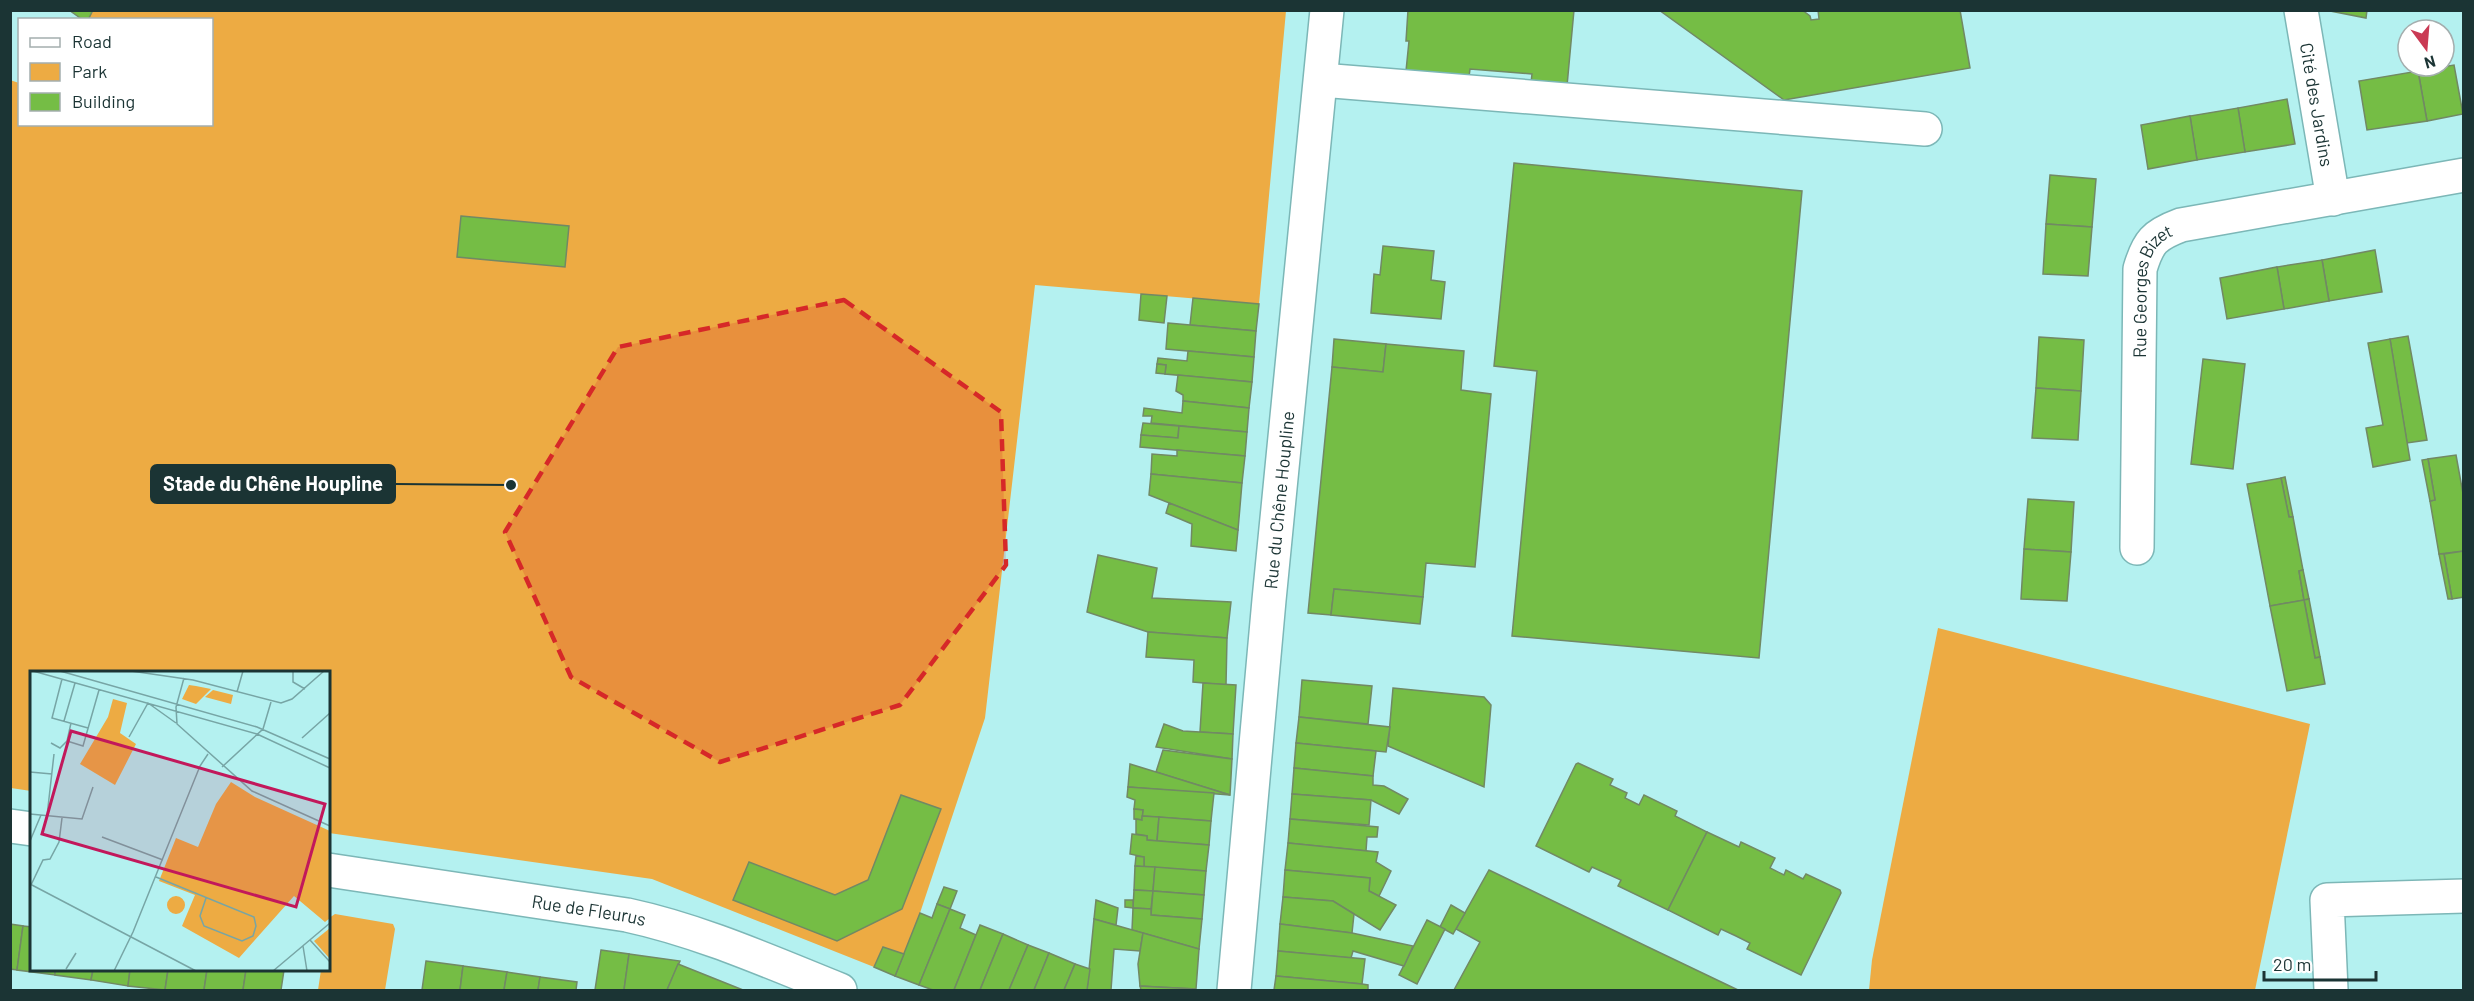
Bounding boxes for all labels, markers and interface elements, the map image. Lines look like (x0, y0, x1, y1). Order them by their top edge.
legend (18, 18, 213, 126)
north arrow (2396, 18, 2456, 78)
text: Road (72, 30, 112, 52)
street label: Cité des Jardins (2296, 41, 2338, 168)
text: N (2423, 52, 2438, 73)
text: Park (72, 60, 107, 82)
text: Building (72, 90, 135, 112)
street label: Rue Georges Bizet (2128, 219, 2176, 358)
street label: Rue du Chêne Houpline (1259, 410, 1299, 590)
callout: Stade du Chêne Houpline (151, 465, 395, 503)
text: Stade du Chêne Houpline (163, 471, 383, 495)
inset map (30, 671, 330, 971)
street label: Rue de Fleurus (530, 890, 648, 930)
scale bar (2264, 944, 2376, 982)
text: 20 m (2273, 953, 2311, 975)

